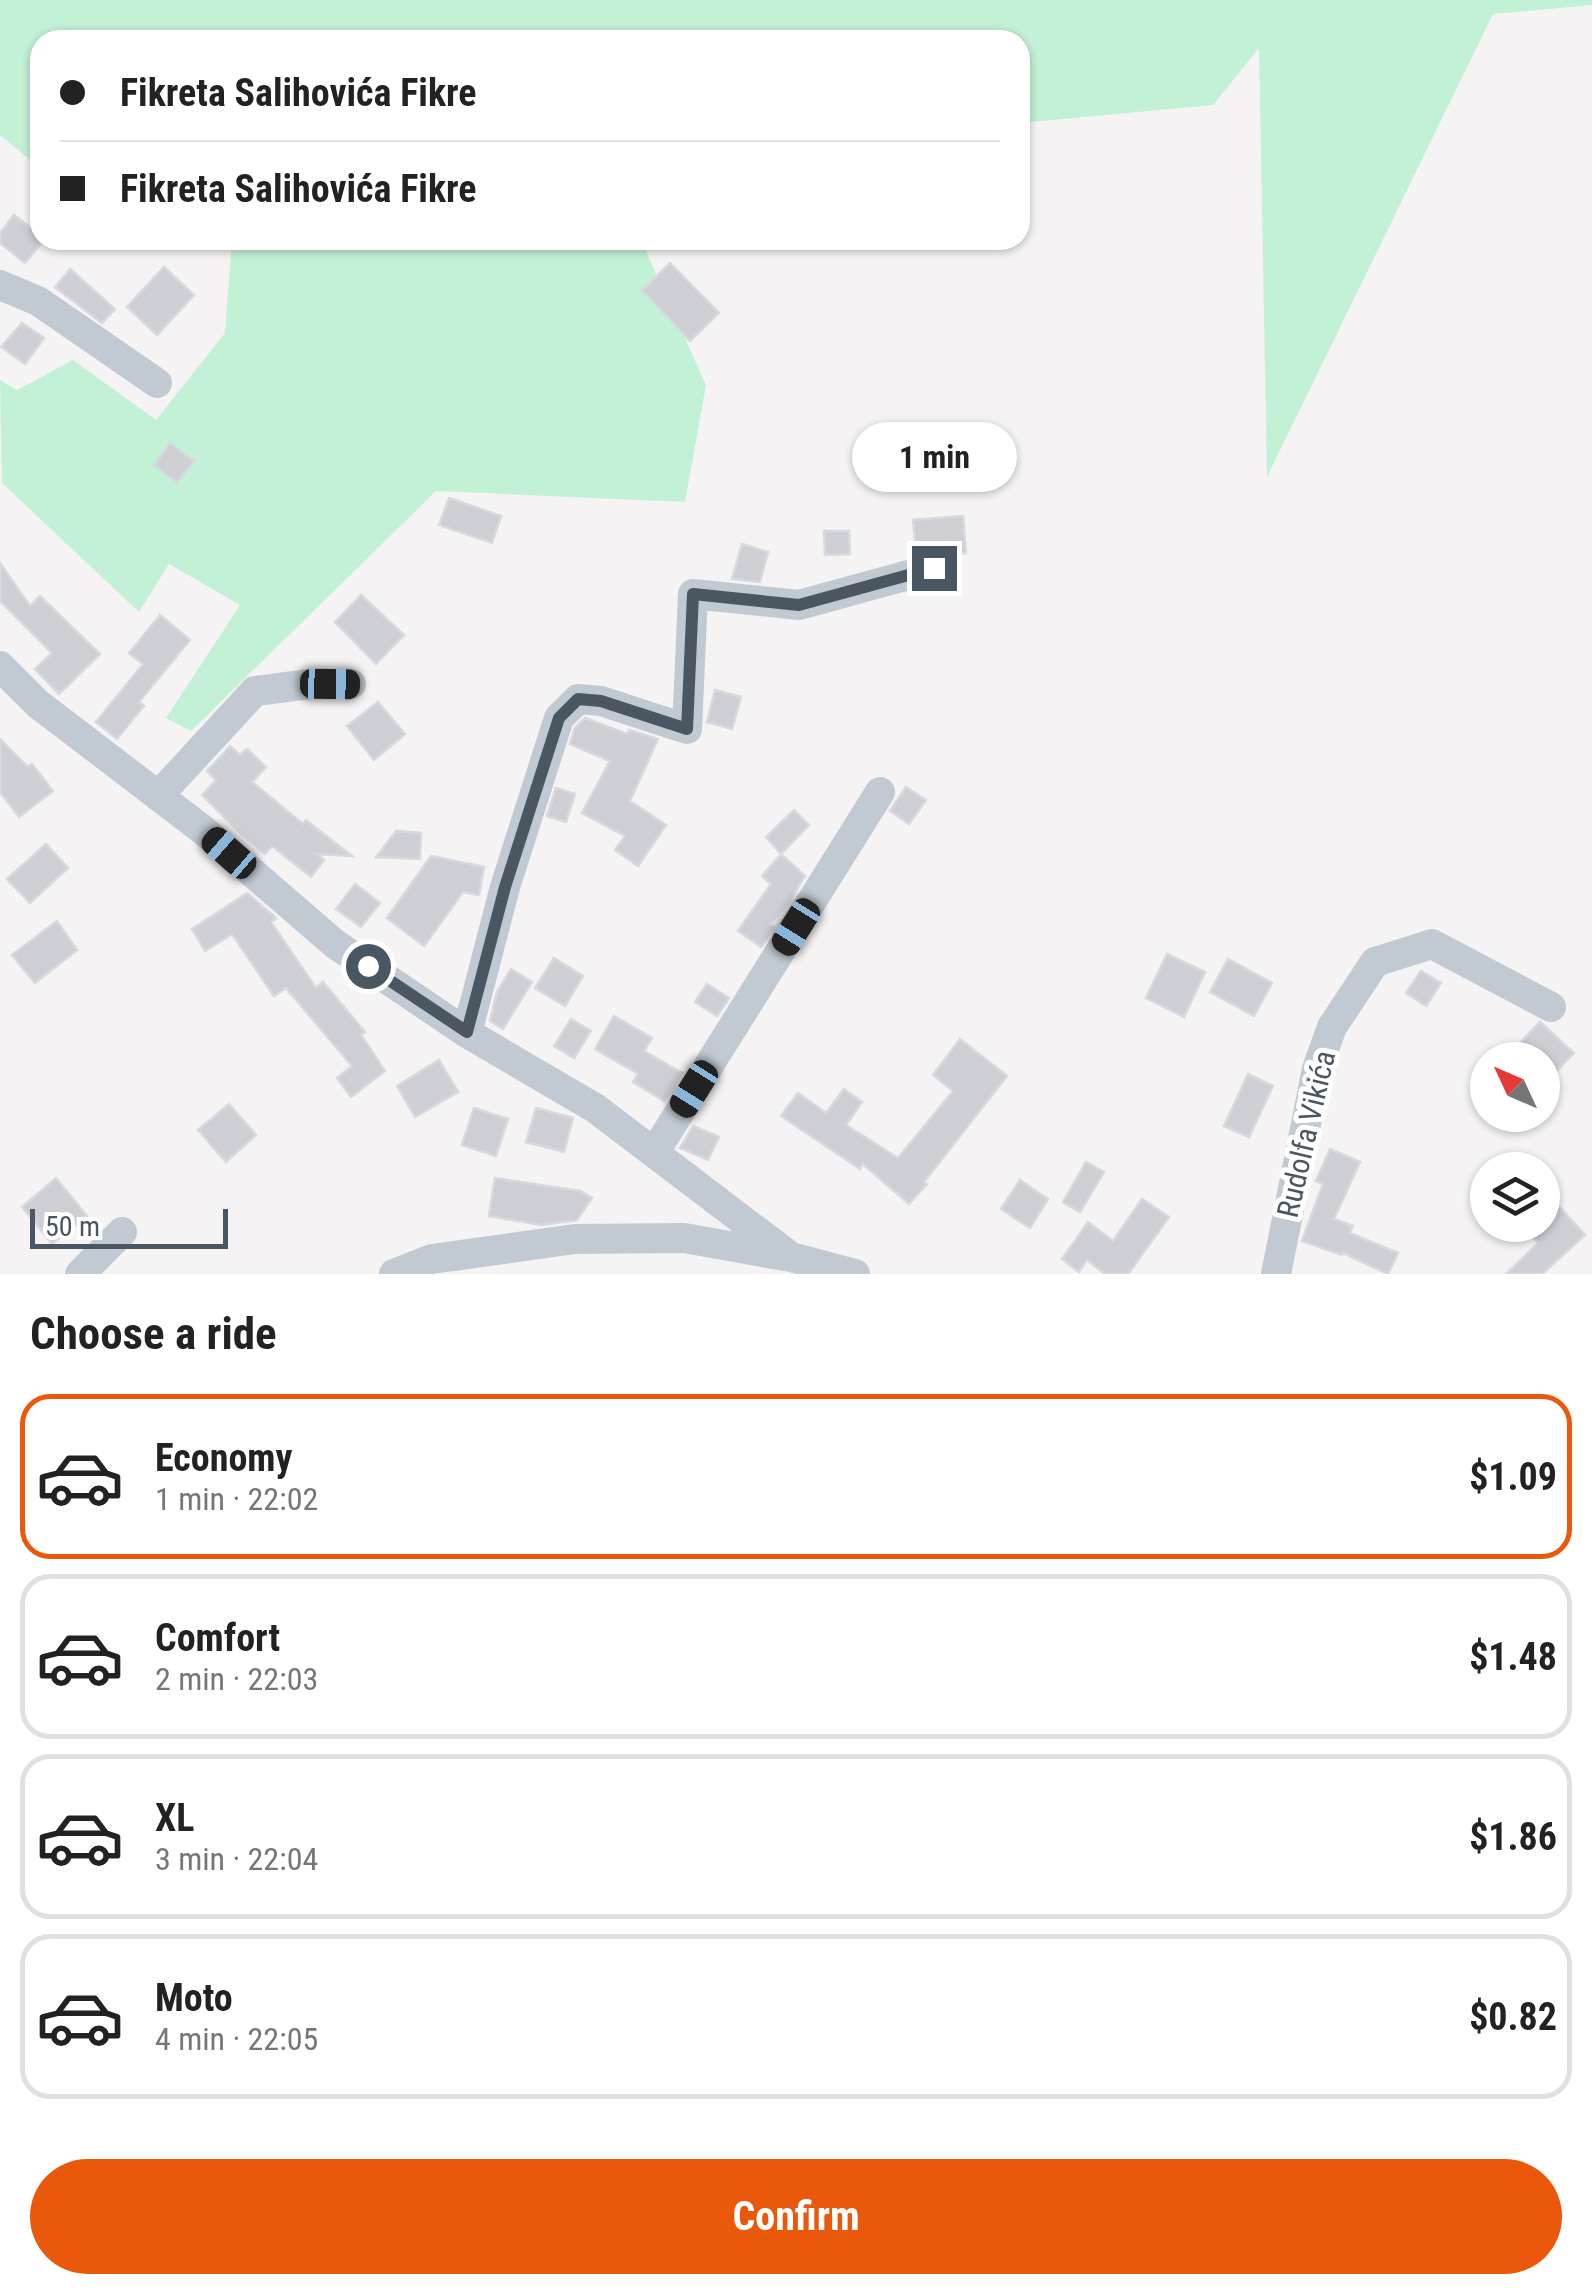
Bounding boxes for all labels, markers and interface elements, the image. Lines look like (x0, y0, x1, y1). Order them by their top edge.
text: Fikreta Salihovića Fikre (120, 71, 476, 115)
text: Fikreta Salihovića Fikre (120, 167, 476, 211)
callout: 1 min (852, 423, 1016, 493)
text: 1 min (899, 438, 970, 476)
route end (912, 546, 957, 591)
car (300, 668, 360, 700)
car (197, 822, 261, 884)
car (767, 894, 825, 960)
route start (346, 944, 391, 989)
north arrow (1470, 1042, 1560, 1132)
map controls (1470, 1042, 1560, 1242)
street label: Rudolfa Vikića (1270, 1047, 1342, 1221)
car (665, 1056, 723, 1122)
button: layers (1470, 1152, 1560, 1242)
scale bar (30, 1204, 228, 1248)
text: 50 m (45, 1210, 100, 1243)
text: Choose a ride (30, 1307, 277, 1360)
icon: car (35, 1432, 125, 1522)
text: Economy (155, 1436, 292, 1480)
text: $1.09 (1469, 1455, 1557, 1499)
text: 1 min · 22:02 (155, 1480, 318, 1518)
icon: car (35, 1612, 125, 1702)
text: Comfort (155, 1616, 280, 1660)
text: $1.48 (1469, 1635, 1557, 1679)
text: 2 min · 22:03 (155, 1660, 318, 1698)
icon: car (35, 1792, 125, 1882)
text: XL (155, 1796, 194, 1840)
text: $1.86 (1469, 1815, 1557, 1859)
text: 3 min · 22:04 (155, 1840, 318, 1878)
icon: car (35, 1972, 125, 2062)
text: Moto (155, 1976, 233, 2020)
text: $0.82 (1469, 1995, 1557, 2039)
text: 4 min · 22:05 (155, 2020, 318, 2058)
button: Confirm (30, 2159, 1562, 2274)

